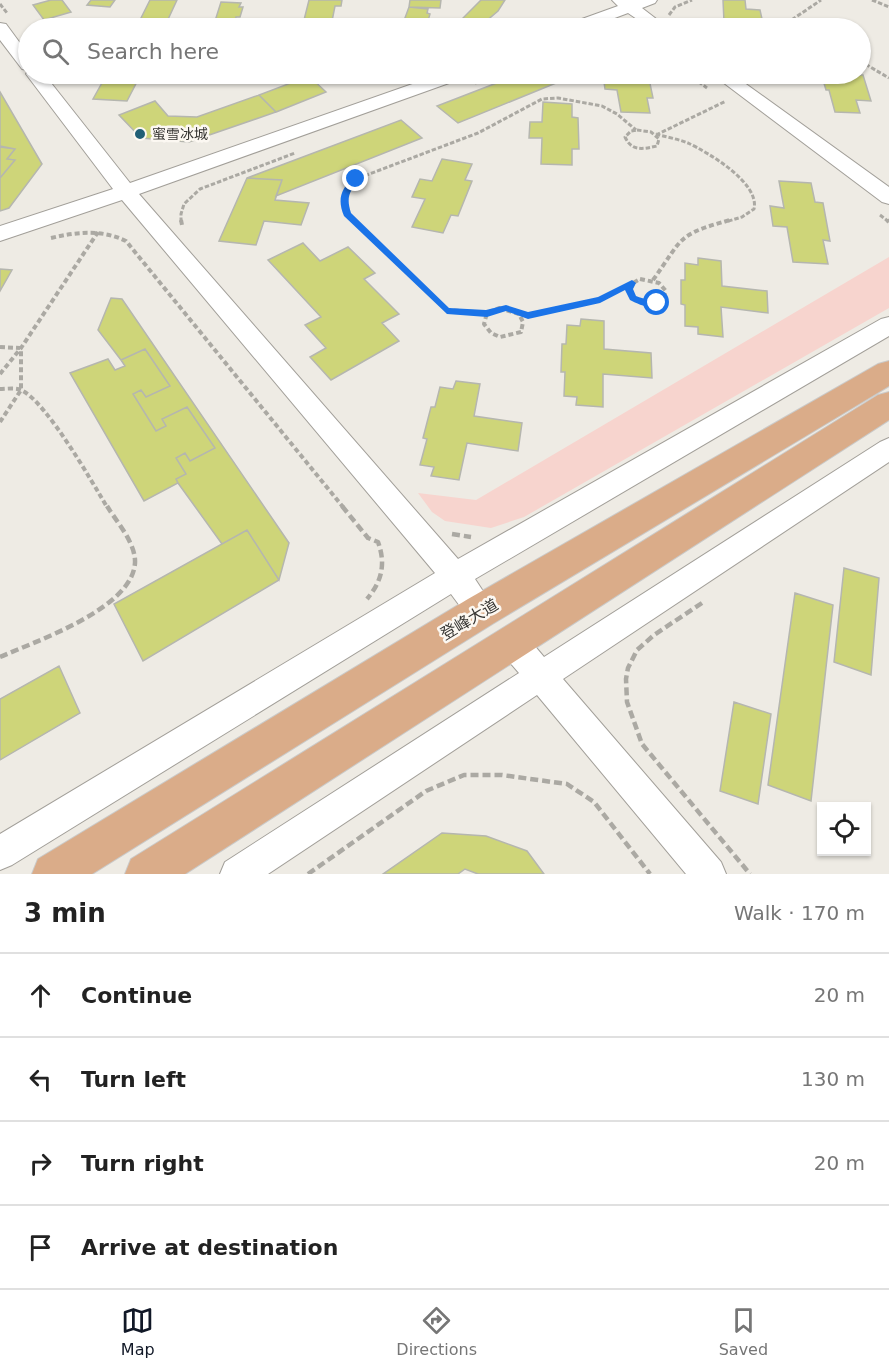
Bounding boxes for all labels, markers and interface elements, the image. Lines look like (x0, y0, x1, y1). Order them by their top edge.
search box (18, 18, 871, 84)
icon: search (39, 35, 72, 68)
text: Search here (87, 39, 219, 64)
place label: 蜜雪冰城 (152, 126, 208, 142)
marker: 蜜雪冰城 (133, 127, 147, 141)
route end (342, 165, 368, 191)
route start (643, 289, 669, 315)
street label: 登峰大道 (437, 595, 502, 644)
map controls (817, 802, 871, 856)
button: locate (817, 802, 871, 856)
text: 3 min (24, 898, 106, 928)
text: Walk · 170 m (734, 901, 865, 925)
icon: ahead (24, 979, 57, 1012)
text: Continue (81, 983, 192, 1008)
text: 20 m (814, 983, 865, 1007)
icon: left (24, 1063, 57, 1096)
text: Turn left (81, 1067, 186, 1092)
text: 130 m (801, 1067, 865, 1091)
icon: right (24, 1147, 57, 1180)
text: Turn right (81, 1151, 204, 1176)
text: 20 m (814, 1151, 865, 1175)
icon: arrive (24, 1231, 57, 1264)
text: Arrive at destination (81, 1235, 338, 1260)
tab: Map (121, 1304, 155, 1359)
tab: Directions (396, 1304, 477, 1359)
tab: Saved (719, 1304, 768, 1359)

